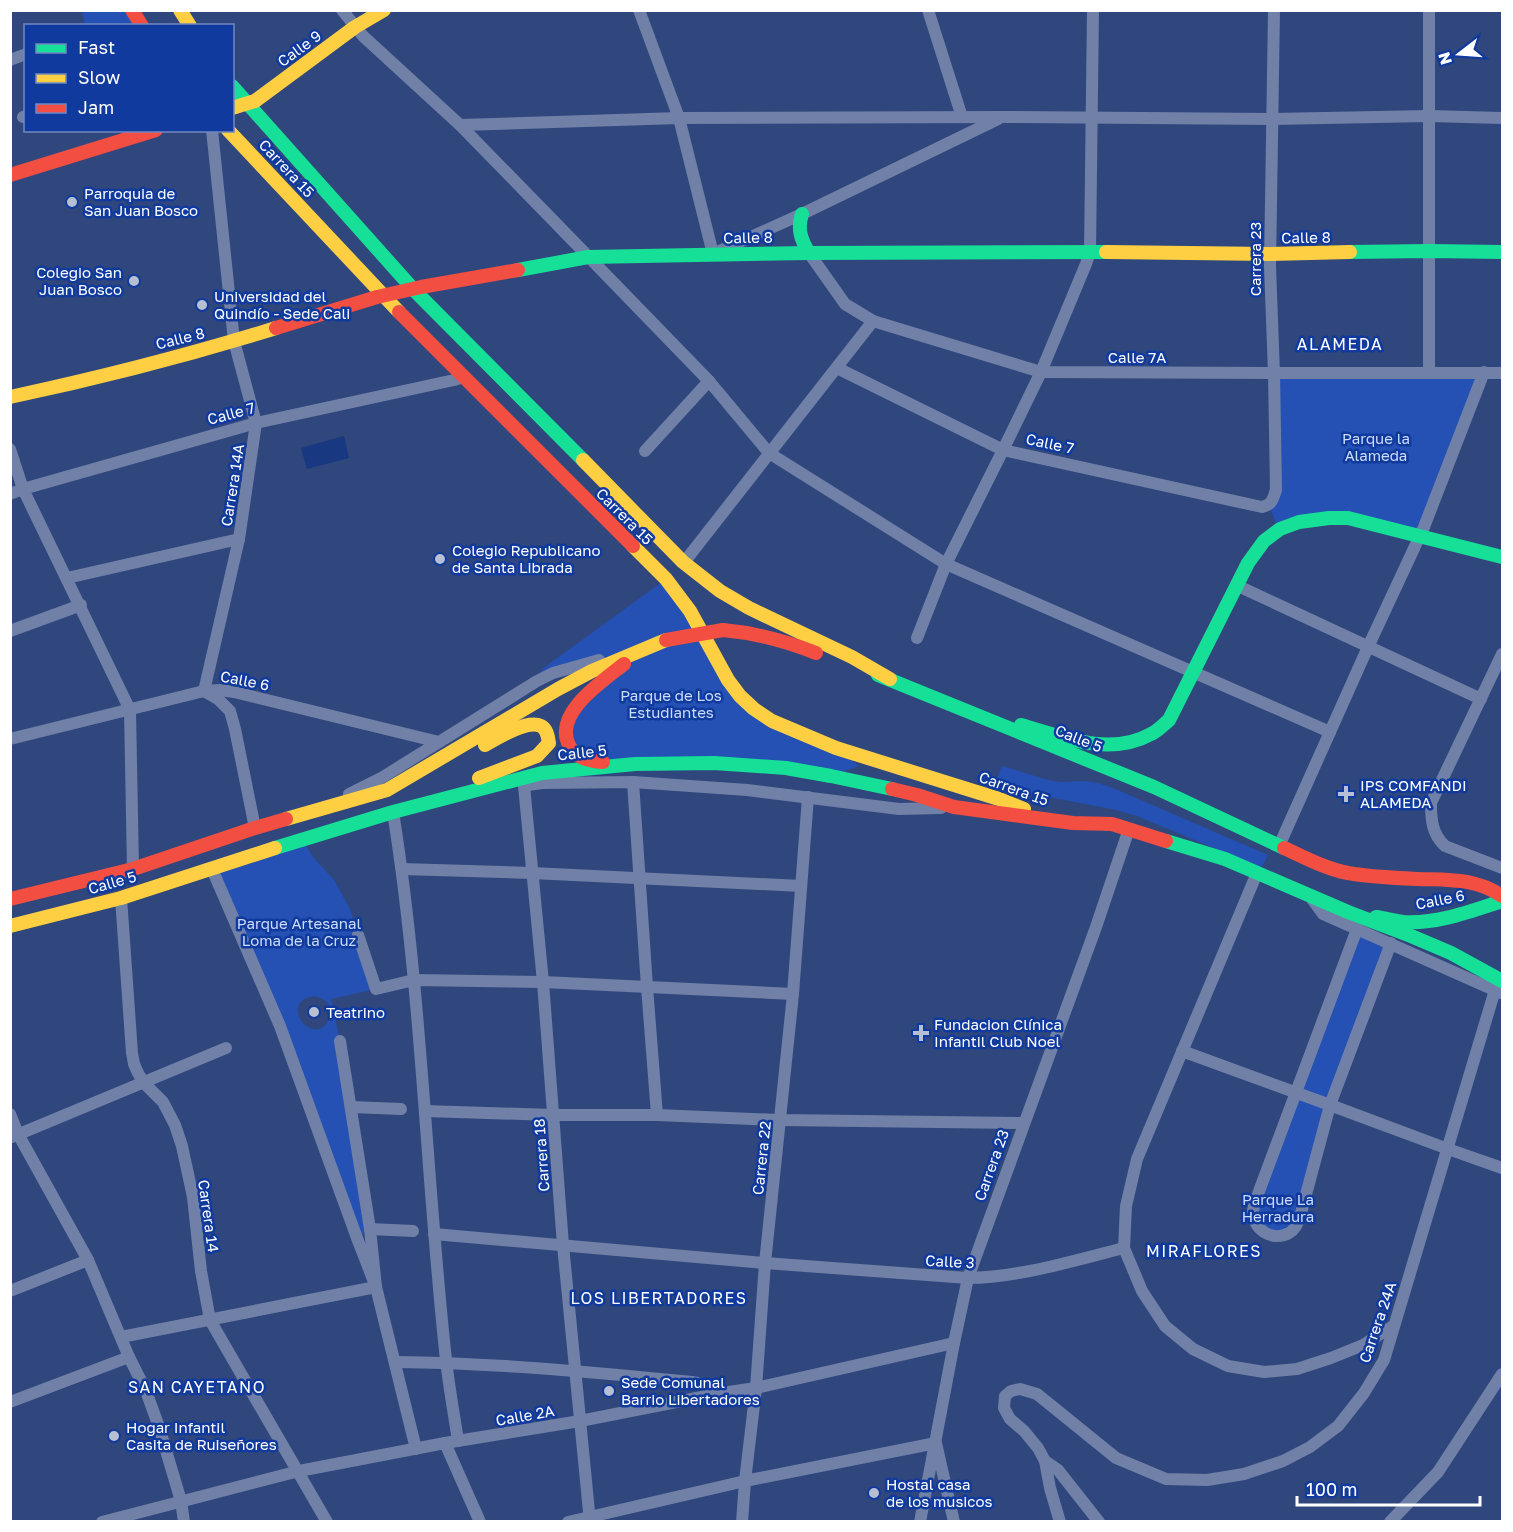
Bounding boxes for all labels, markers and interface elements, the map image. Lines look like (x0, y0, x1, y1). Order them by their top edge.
legend (24, 24, 234, 132)
north arrow (1429, 24, 1489, 84)
street label: Calle 9 (274, 26, 324, 70)
text: Fast (78, 36, 115, 58)
text: N (1433, 50, 1456, 67)
text: Slow (78, 66, 121, 88)
text: Jam (78, 96, 114, 118)
street label: Carrera 15 (256, 135, 318, 201)
place label: Parroquia de San Juan Bosco (84, 184, 198, 219)
marker: Parroquia de San Juan Bosco (65, 195, 79, 209)
street label: Carrera 23 (1246, 222, 1264, 296)
street label: Calle 8 (723, 228, 773, 246)
street label: Calle 8 (1281, 228, 1331, 246)
place label: Colegio San Juan Bosco (36, 263, 122, 298)
marker: Colegio San Juan Bosco (127, 274, 141, 288)
place label: Universidad del Quindío - Sede Cali (214, 287, 350, 322)
marker: Universidad del Quindío - Sede Cali (195, 298, 209, 312)
street label: Calle 8 (154, 323, 206, 353)
district label: ALAMEDA (1297, 334, 1383, 354)
street label: Calle 7A (1108, 348, 1166, 366)
street label: Calle 7 (205, 398, 257, 428)
street label: Calle 7 (1024, 429, 1076, 457)
park label: Parque la Alameda (1342, 429, 1410, 464)
street label: Carrera 14A (217, 442, 247, 528)
street label: Carrera 15 (593, 484, 657, 548)
place label: Colegio Republicano de Santa Librada (452, 541, 601, 576)
marker: Colegio Republicano de Santa Librada (433, 552, 447, 566)
street label: Calle 6 (219, 666, 271, 694)
park label: Parque de Los Estudiantes (620, 686, 722, 721)
street label: Calle 5 (1053, 720, 1105, 756)
street label: Calle 5 (557, 740, 607, 764)
street label: Carrera 15 (977, 767, 1051, 809)
place label: IPS COMFANDI ALAMEDA (1360, 776, 1467, 811)
marker: IPS COMFANDI ALAMEDA (1337, 785, 1355, 803)
street label: Calle 5 (86, 867, 138, 897)
street label: Calle 6 (1414, 885, 1466, 913)
park label: Parque Artesanal Loma de la Cruz (237, 914, 361, 949)
place label: Teatrino (326, 1003, 385, 1021)
marker: Teatrino (307, 1005, 321, 1019)
place label: Fundacion Clínica Infantil Club Noel (934, 1015, 1062, 1050)
marker: Fundacion Clínica Infantil Club Noel (912, 1024, 930, 1042)
street label: Carrera 18 (529, 1118, 553, 1192)
street label: Carrera 22 (748, 1120, 774, 1196)
street label: Carrera 23 (970, 1127, 1012, 1203)
street label: Carrera 14 (195, 1178, 223, 1254)
park label: Parque La Herradura (1242, 1190, 1314, 1225)
district label: MIRAFLORES (1146, 1241, 1262, 1261)
street label: Calle 3 (925, 1251, 975, 1271)
street label: Carrera 24A (1355, 1279, 1399, 1365)
district label: LOS LIBERTADORES (570, 1288, 748, 1308)
place label: Sede Comunal Barrio Libertadores (621, 1373, 760, 1408)
district label: SAN CAYETANO (128, 1377, 266, 1397)
marker: Sede Comunal Barrio Libertadores (602, 1384, 616, 1398)
street label: Calle 2A (494, 1401, 556, 1429)
place label: Hogar Infantil Casita de Ruiseñores (126, 1418, 277, 1453)
marker: Hogar Infantil Casita de Ruiseñores (107, 1429, 121, 1443)
scale bar (1297, 1469, 1480, 1507)
place label: Hostal casa de los musicos (886, 1475, 993, 1510)
text: 100 m (1306, 1478, 1357, 1500)
marker: Hostal casa de los musicos (867, 1486, 881, 1500)

